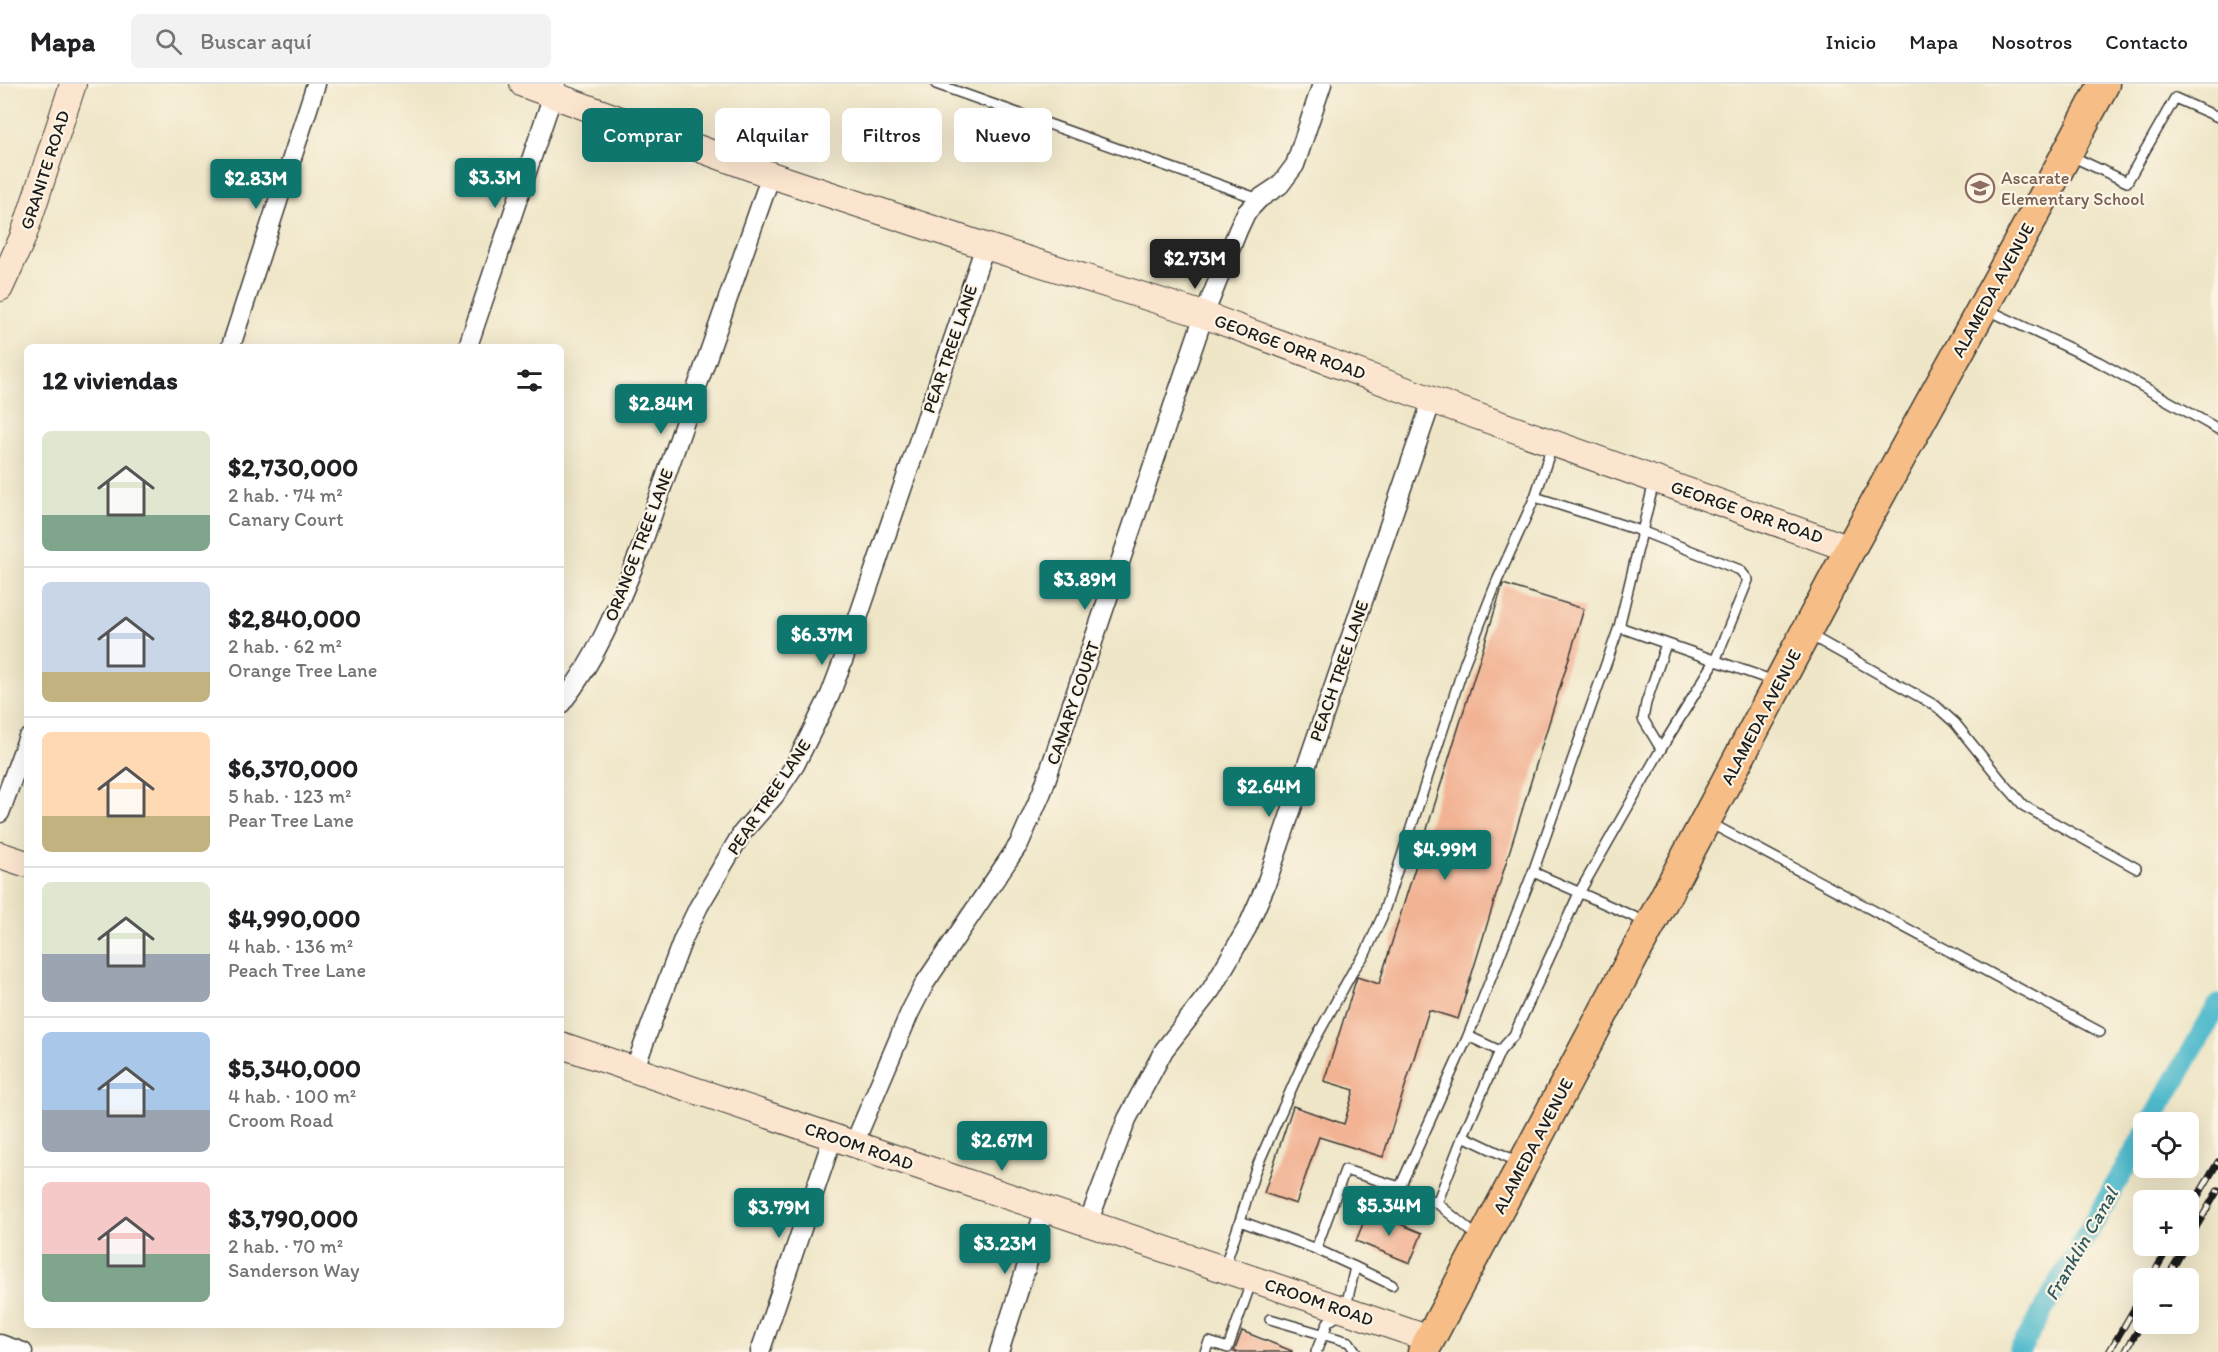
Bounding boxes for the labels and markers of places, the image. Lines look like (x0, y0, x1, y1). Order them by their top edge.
pin: $3.3M (453, 158, 537, 209)
pin: $2.83M (207, 159, 305, 210)
place label: Ascarate Elementary School (2001, 167, 2145, 210)
school or university icon: Ascarate Elementary School (1964, 172, 1996, 204)
pin: $2.73M (1146, 239, 1244, 290)
pin: $2.84M (612, 384, 710, 435)
pin: $3.89M (1036, 560, 1134, 611)
pin: $6.37M (773, 615, 871, 666)
pin: $2.64M (1220, 767, 1318, 818)
pin: $4.99M (1396, 830, 1494, 881)
pin: $2.67M (953, 1121, 1051, 1172)
pin: $5.34M (1340, 1186, 1438, 1237)
pin: $3.79M (730, 1188, 828, 1239)
pin: $3.23M (956, 1224, 1054, 1275)

